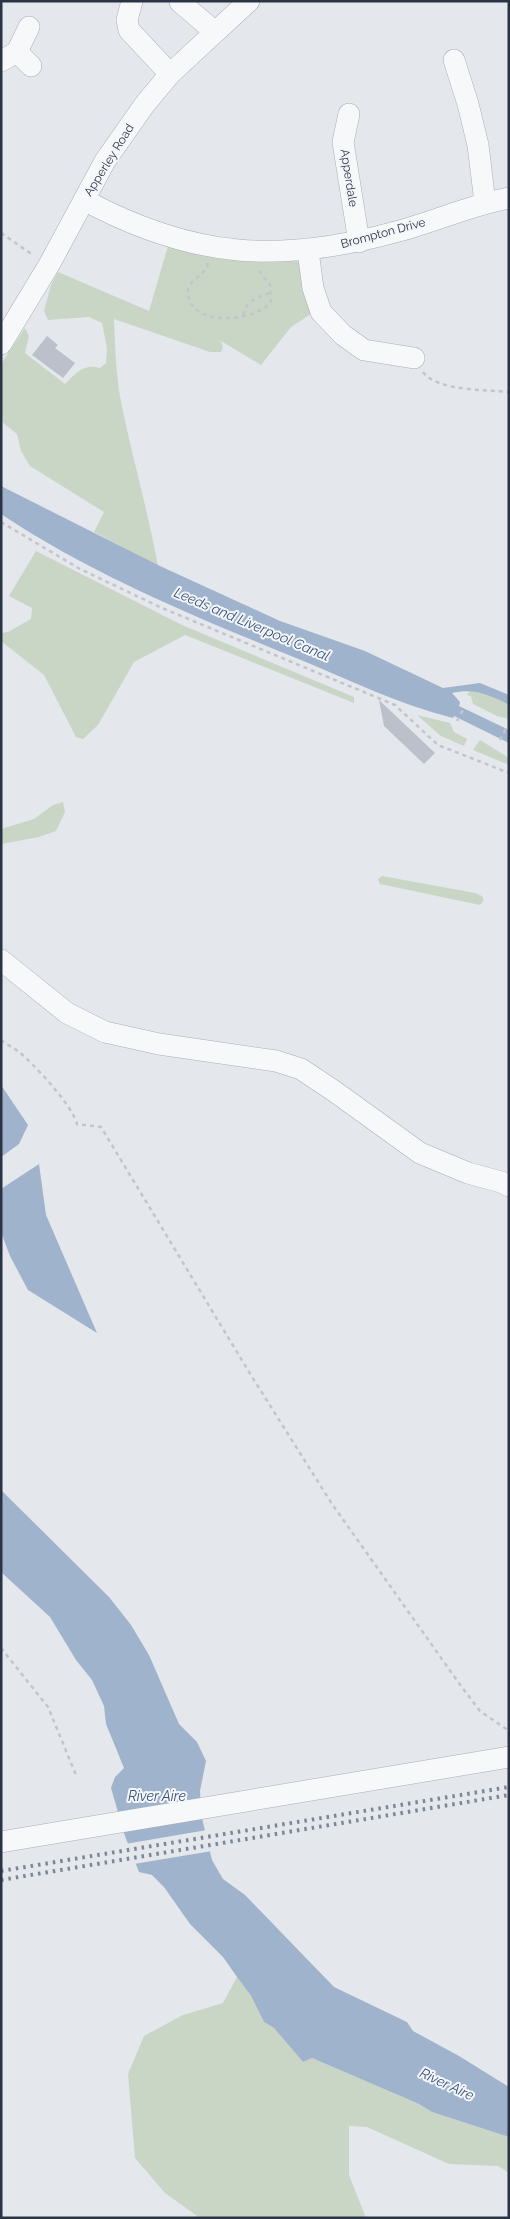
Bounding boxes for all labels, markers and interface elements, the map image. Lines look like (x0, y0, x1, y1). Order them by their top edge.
street label: Apperley Road (81, 121, 137, 199)
street label: Apperdale (338, 148, 360, 208)
street label: Brompton Drive (339, 215, 427, 251)
water label: Leeds and Liverpool Canal (172, 584, 332, 664)
water label: River Aire (128, 1788, 186, 1804)
water label: River Aire (417, 2065, 477, 2104)

